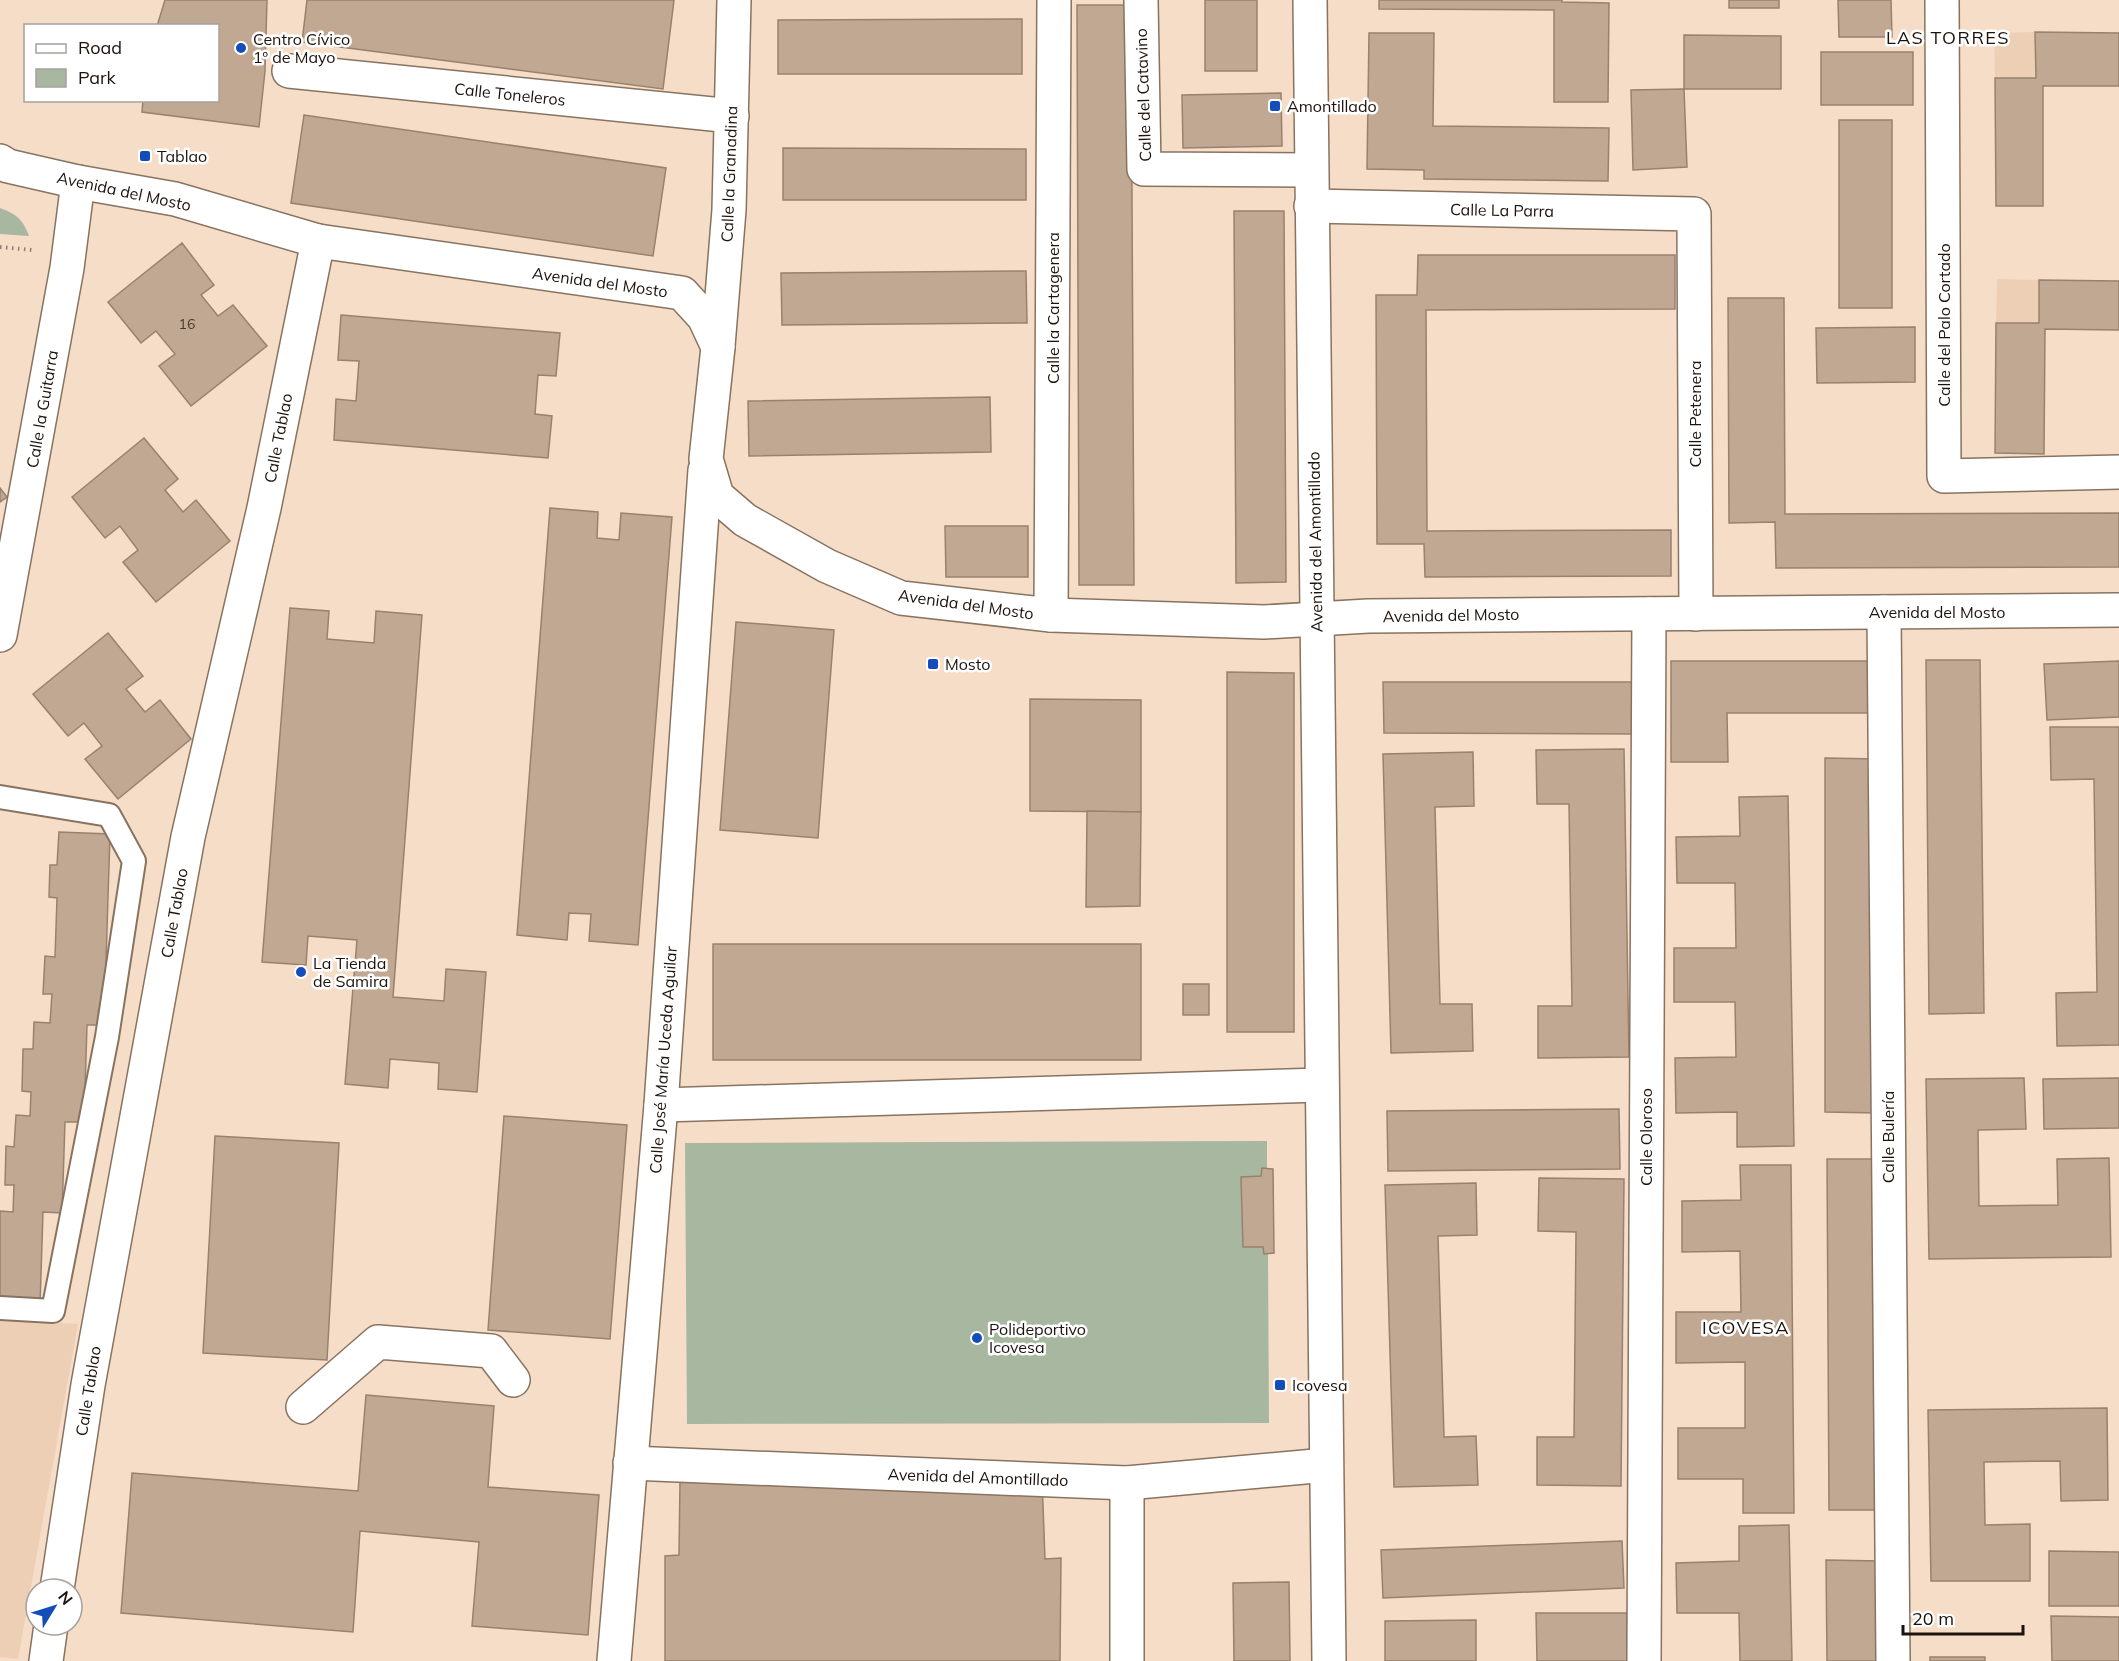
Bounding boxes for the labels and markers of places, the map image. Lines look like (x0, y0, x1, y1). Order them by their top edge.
place label: Centro Cívico 1º de Mayo (253, 29, 350, 67)
marker: Centro Cívico 1º de Mayo (234, 41, 248, 55)
place label: Amontillado (1287, 96, 1377, 116)
marker: Amontillado (1268, 99, 1282, 113)
place label: Tablao (157, 146, 207, 166)
marker: Tablao (138, 149, 152, 163)
place label: Mosto (945, 654, 990, 674)
marker: Mosto (926, 657, 940, 671)
place label: La Tienda de Samira (313, 953, 388, 991)
marker: La Tienda de Samira (294, 965, 308, 979)
place label: Polideportivo Icovesa (989, 1319, 1086, 1357)
marker: Polideportivo Icovesa (970, 1331, 984, 1345)
place label: Icovesa (1292, 1375, 1348, 1395)
marker: Icovesa (1273, 1378, 1287, 1392)

